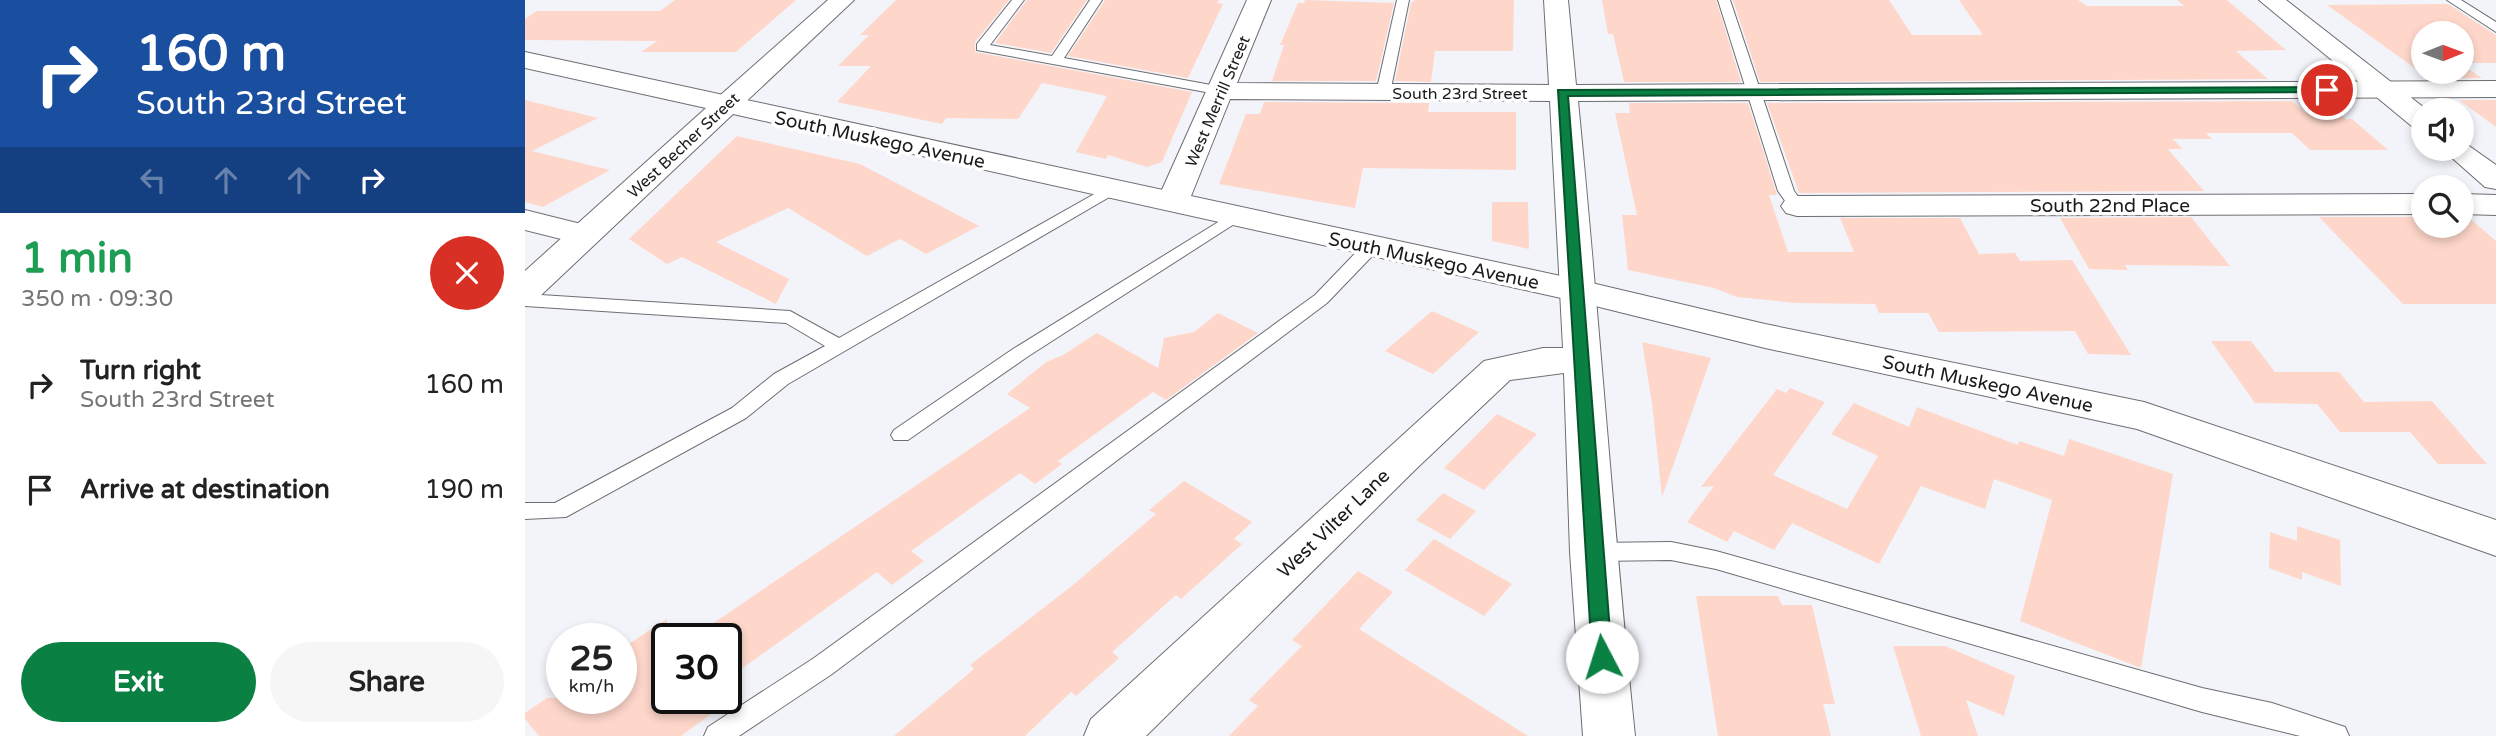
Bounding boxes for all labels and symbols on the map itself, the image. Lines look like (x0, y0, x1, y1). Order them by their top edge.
north arrow (2411, 21, 2475, 84)
street label: West Merrill Street (1181, 33, 1255, 170)
pin (2297, 60, 2357, 120)
street label: South 23rd Street (1392, 84, 1528, 104)
street label: West Becher Street (624, 89, 744, 203)
street label: South Muskego Avenue (772, 107, 987, 173)
street label: South 22nd Place (2030, 195, 2190, 217)
street label: South Muskego Avenue (1326, 228, 1541, 294)
street label: South Muskego Avenue (1880, 351, 2095, 417)
street label: West Vilter Lane (1273, 465, 1394, 583)
position arrow (1565, 620, 1639, 694)
speed limit sign: 30 (651, 623, 742, 714)

